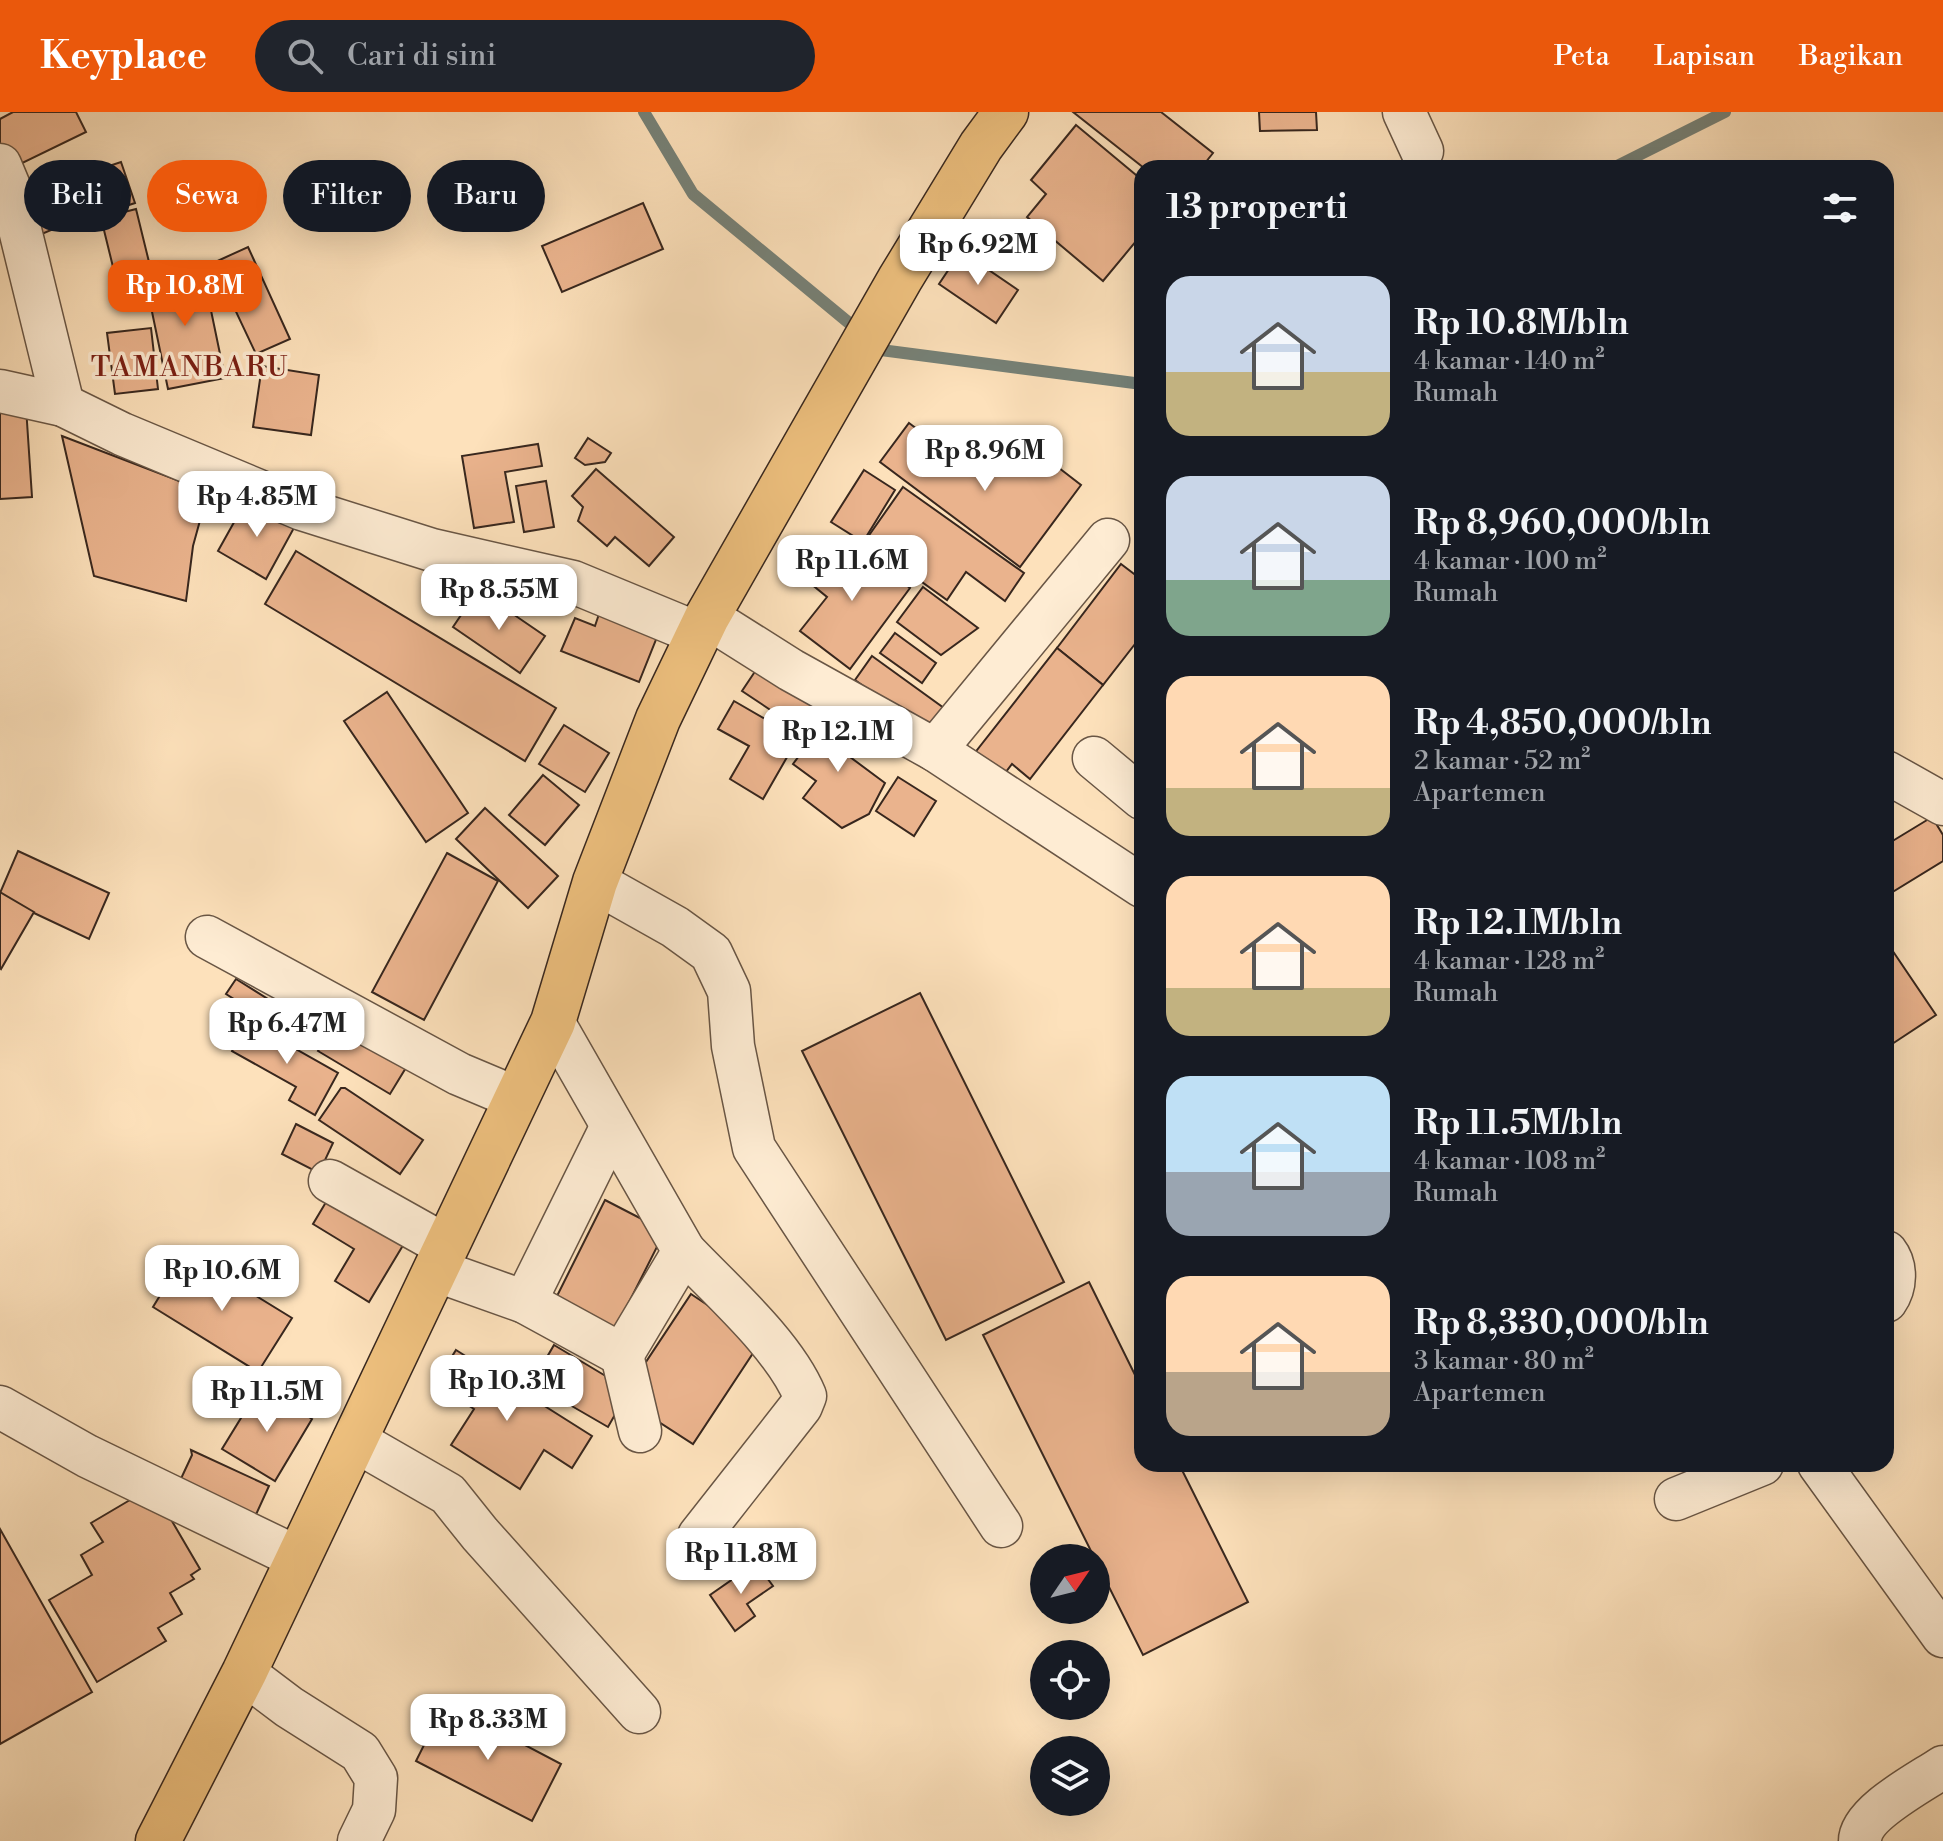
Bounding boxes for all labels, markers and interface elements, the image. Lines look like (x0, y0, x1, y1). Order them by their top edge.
search box (255, 20, 815, 92)
text: Keyplace (40, 33, 207, 80)
icon: search (283, 34, 327, 78)
text: Cari di sini (347, 37, 496, 75)
text: Peta (1554, 39, 1610, 74)
text: Lapisan (1654, 39, 1755, 74)
text: Bagikan (1799, 39, 1903, 74)
chip: Beli (24, 160, 131, 232)
chip: Sewa (147, 160, 267, 232)
chip: Filter (283, 160, 411, 232)
chip: Baru (427, 160, 545, 232)
icon: filters (1818, 186, 1862, 230)
text: 13 properti (1166, 187, 1348, 229)
pin: Rp 6.92M (895, 219, 1061, 287)
text: Rp 6.92M (918, 229, 1038, 261)
pin: Rp 10.8M (102, 260, 268, 328)
text: Rp 10.8M (126, 270, 244, 302)
text: Rp 10.8M/bln (1414, 303, 1629, 345)
icon: home (1230, 308, 1326, 404)
text: 4 kamar · 140 m² (1414, 345, 1605, 377)
district label: TAMANBARU (91, 350, 289, 385)
text: Rumah (1414, 377, 1498, 409)
pin: Rp 8.96M (902, 425, 1068, 493)
text: Rp 8.96M (925, 435, 1045, 467)
pin: Rp 4.85M (174, 471, 340, 539)
text: Rp 4.85M (196, 481, 318, 513)
text: Rp 8,960,000/bln (1414, 503, 1710, 545)
icon: home (1230, 508, 1326, 604)
pin: Rp 11.6M (769, 535, 935, 603)
text: Rp 11.6M (795, 545, 909, 577)
text: 4 kamar · 100 m² (1414, 545, 1607, 577)
pin: Rp 8.55M (416, 564, 582, 632)
text: Rp 8.55M (439, 574, 559, 606)
text: Rumah (1414, 577, 1498, 609)
text: Rp 4,850,000/bln (1414, 703, 1711, 745)
pin: Rp 12.1M (755, 706, 921, 774)
icon: home (1230, 708, 1326, 804)
text: Rp 12.1M (781, 716, 895, 748)
text: 2 kamar · 52 m² (1414, 745, 1590, 777)
text: Apartemen (1414, 777, 1546, 809)
text: Rp 12.1M/bln (1414, 903, 1622, 945)
icon: home (1230, 908, 1326, 1004)
text: 4 kamar · 128 m² (1414, 945, 1604, 977)
text: Rumah (1414, 977, 1498, 1009)
pin: Rp 6.47M (204, 998, 370, 1066)
text: Rp 6.47M (227, 1008, 347, 1040)
text: Rp 11.5M/bln (1414, 1103, 1622, 1145)
icon: home (1230, 1108, 1326, 1204)
text: 4 kamar · 108 m² (1414, 1145, 1605, 1177)
text: Rumah (1414, 1177, 1498, 1209)
pin: Rp 10.6M (139, 1245, 305, 1313)
text: Rp 10.6M (163, 1255, 281, 1287)
text: Rp 8,330,000/bln (1414, 1303, 1709, 1345)
icon: home (1230, 1308, 1326, 1404)
text: 3 kamar · 80 m² (1414, 1345, 1594, 1377)
pin: Rp 10.3M (424, 1355, 590, 1423)
text: Rp 10.3M (448, 1365, 566, 1397)
pin: Rp 11.5M (184, 1366, 350, 1434)
text: Rp 11.5M (210, 1376, 324, 1408)
text: Apartemen (1414, 1377, 1546, 1409)
pin: Rp 11.8M (658, 1528, 824, 1596)
text: Rp 11.8M (684, 1538, 798, 1570)
north arrow (1030, 1544, 1110, 1624)
map controls (1030, 1544, 1110, 1816)
button: locate (1030, 1640, 1110, 1720)
pin: Rp 8.33M (405, 1694, 571, 1762)
text: Rp 8.33M (428, 1704, 548, 1736)
button: layers (1030, 1736, 1110, 1816)

